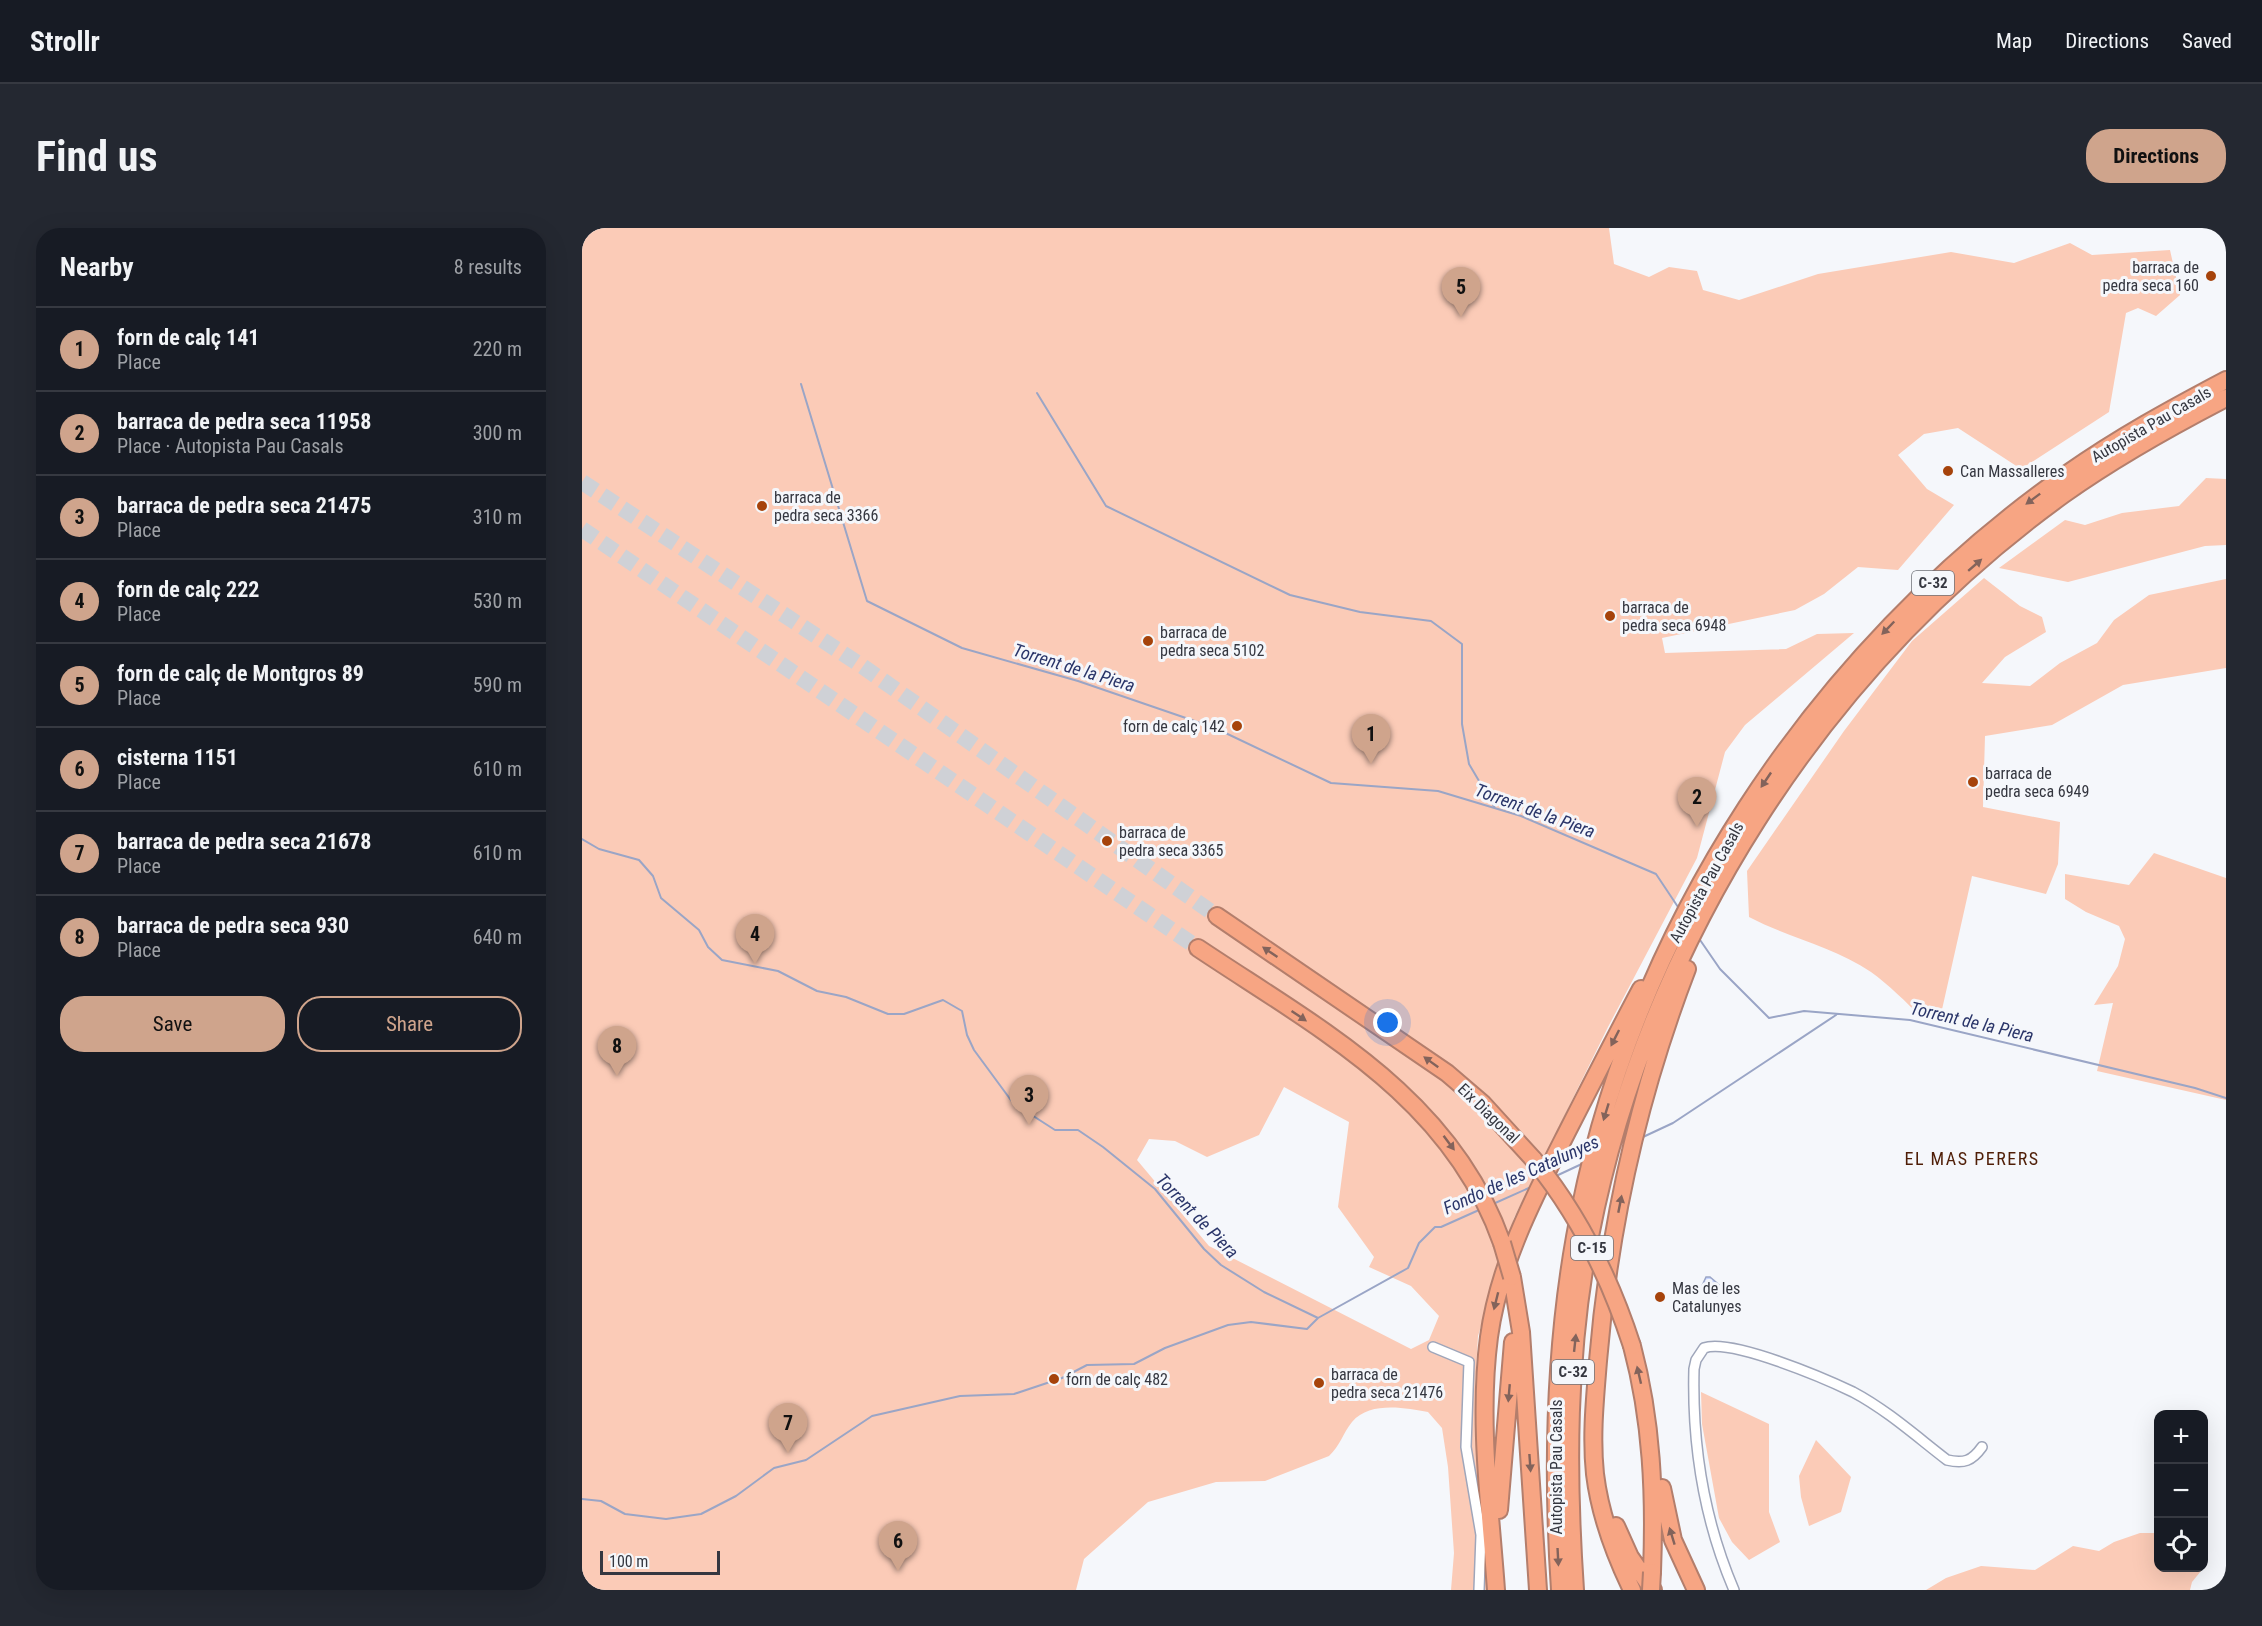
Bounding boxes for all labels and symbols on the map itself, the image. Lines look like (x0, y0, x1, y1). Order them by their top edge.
place label: barraca de pedra seca 160 (2103, 258, 2199, 295)
pin: 5 (1442, 268, 1480, 317)
marker: barraca de pedra seca 160 (2204, 269, 2218, 283)
street label: Autopista Pau Casals (2088, 382, 2214, 466)
place label: Can Massalleres (1960, 462, 2065, 481)
marker: Can Massalleres (1941, 464, 1955, 478)
place label: barraca de pedra seca 3366 (774, 488, 878, 525)
one-way arrow (2026, 492, 2041, 504)
marker: barraca de pedra seca 3366 (755, 499, 769, 513)
one-way arrow (1967, 559, 1983, 572)
road number: C-32 (1912, 571, 1954, 595)
place label: barraca de pedra seca 6948 (1622, 598, 1726, 635)
marker: barraca de pedra seca 6948 (1603, 609, 1617, 623)
one-way arrow (1881, 621, 1895, 636)
place label: barraca de pedra seca 5102 (1160, 623, 1264, 660)
marker: barraca de pedra seca 5102 (1141, 634, 1155, 648)
water label: Torrent de la Piera (1011, 639, 1137, 696)
pin: 1 (1352, 714, 1390, 764)
place label: forn de calç 142 (1123, 717, 1225, 736)
marker: forn de calç 142 (1230, 719, 1244, 733)
place label: barraca de pedra seca 6949 (1985, 764, 2089, 801)
one-way arrow (1760, 771, 1771, 788)
marker: barraca de pedra seca 6949 (1966, 775, 1980, 789)
pin: 2 (1678, 778, 1716, 827)
water label: Torrent de la Piera (1472, 779, 1598, 842)
street label: Autopista Pau Casals (1665, 819, 1747, 946)
place label: barraca de pedra seca 3365 (1119, 823, 1223, 860)
marker: barraca de pedra seca 3365 (1100, 834, 1114, 848)
pin: 4 (736, 914, 774, 964)
one-way arrow (1263, 946, 1279, 958)
water label: Torrent de la Piera (1908, 997, 2036, 1046)
your location (1373, 1008, 1402, 1037)
one-way arrow (1291, 1010, 1307, 1021)
pin: 8 (597, 1026, 636, 1076)
one-way arrow (1610, 1030, 1620, 1047)
one-way arrow (1424, 1056, 1440, 1068)
pin: 3 (1010, 1076, 1048, 1125)
street label: Eix Diagonal (1454, 1080, 1523, 1147)
one-way arrow (1601, 1103, 1610, 1121)
water label: Fondo de les Catalunyes (1440, 1131, 1602, 1218)
one-way arrow (1442, 1135, 1454, 1150)
district label: EL MAS PERERS (1904, 1148, 2040, 1169)
water label: Torrent de Piera (1152, 1169, 1243, 1262)
one-way arrow (1616, 1194, 1625, 1213)
road number: C-15 (1571, 1236, 1613, 1260)
place label: Mas de les Catalunyes (1672, 1279, 1742, 1316)
marker: Mas de les Catalunyes (1653, 1290, 1667, 1304)
one-way arrow (1491, 1292, 1501, 1310)
one-way arrow (1570, 1333, 1580, 1352)
road number: C-32 (1552, 1360, 1594, 1384)
place label: barraca de pedra seca 21476 (1331, 1365, 1443, 1402)
one-way arrow (1634, 1366, 1644, 1385)
place label: forn de calç 482 (1066, 1370, 1168, 1389)
marker: forn de calç 482 (1047, 1372, 1061, 1386)
marker: barraca de pedra seca 21476 (1312, 1376, 1326, 1390)
one-way arrow (1504, 1384, 1514, 1403)
street label: Autopista Pau Casals (1547, 1400, 1566, 1534)
pin: 7 (768, 1404, 808, 1453)
one-way arrow (1525, 1454, 1535, 1473)
pin: 6 (878, 1522, 918, 1571)
one-way arrow (1667, 1527, 1676, 1545)
one-way arrow (1553, 1547, 1562, 1566)
scale bar (600, 1548, 720, 1576)

